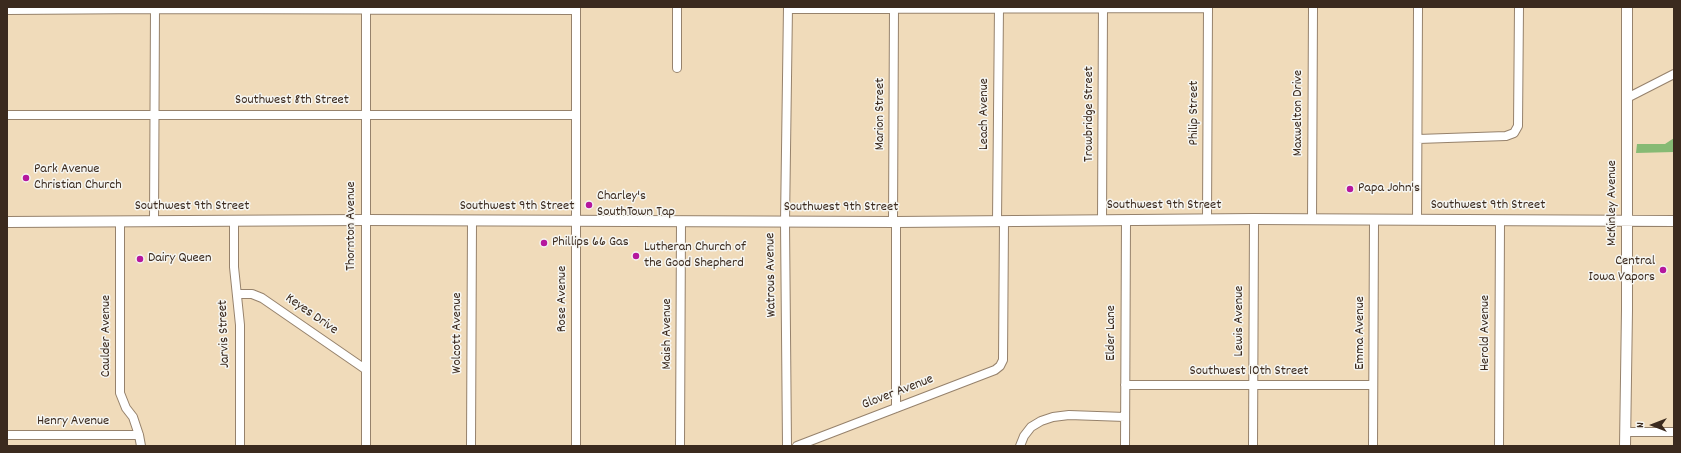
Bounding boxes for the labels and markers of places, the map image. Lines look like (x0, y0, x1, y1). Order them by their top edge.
place label: Park Avenue Christian Church (34, 162, 122, 194)
marker: Park Avenue Christian Church (21, 173, 31, 183)
place label: Papa John's (1358, 181, 1420, 197)
marker: Papa John's (1345, 184, 1355, 194)
place label: Charley's SouthTown Tap (597, 189, 675, 222)
marker: Charley's SouthTown Tap (584, 200, 594, 210)
place label: Phillips 66 Gas (552, 235, 629, 251)
marker: Phillips 66 Gas (539, 238, 549, 248)
place label: Lutheran Church of the Good Shepherd (644, 240, 746, 272)
place label: Dairy Queen (148, 251, 211, 267)
marker: Lutheran Church of the Good Shepherd (631, 251, 641, 261)
marker: Dairy Queen (135, 254, 145, 264)
place label: Central Iowa Vapors (1589, 254, 1655, 286)
marker: Central Iowa Vapors (1658, 265, 1668, 275)

